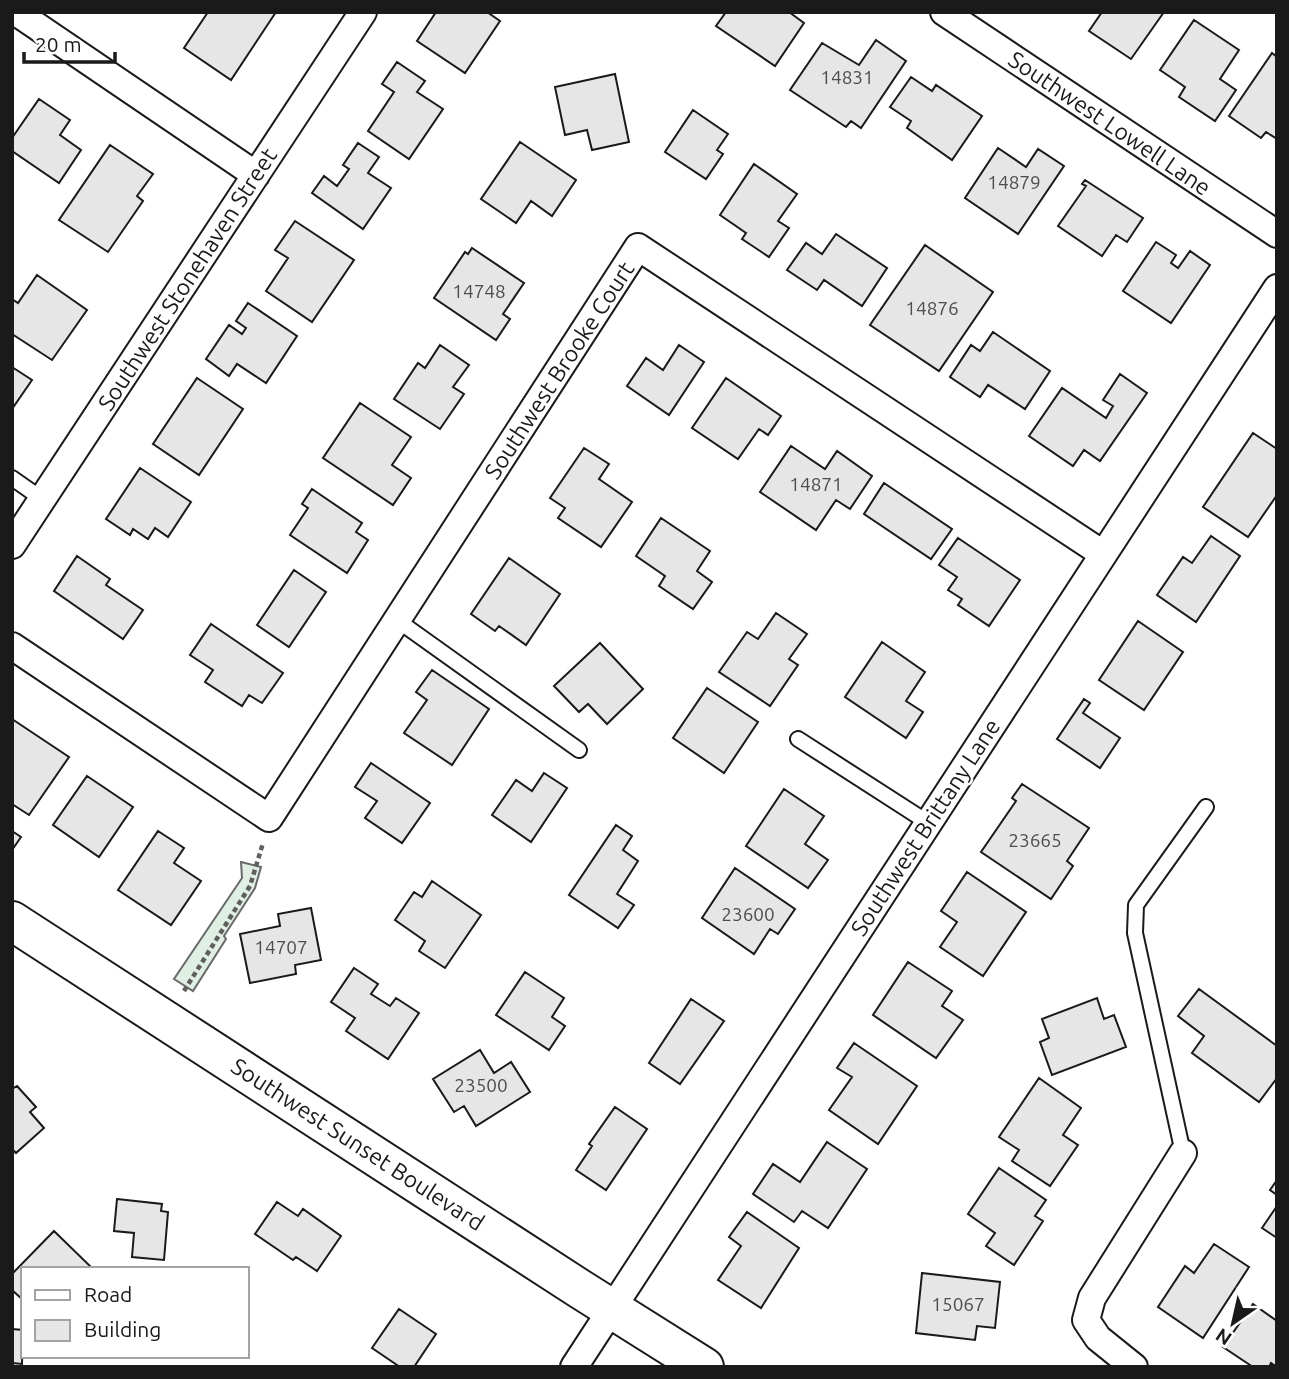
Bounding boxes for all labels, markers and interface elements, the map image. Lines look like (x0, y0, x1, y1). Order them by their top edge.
scale bar (24, 21, 116, 65)
text: 20 m (35, 32, 82, 56)
street label: Southwest Lowell Lane (1004, 46, 1216, 200)
house number: 14831 (820, 66, 874, 88)
street label: Southwest Stonehaven Street (93, 143, 281, 415)
house number: 14879 (987, 171, 1041, 193)
street label: Southwest Brooke Court (480, 257, 638, 483)
house number: 14748 (452, 280, 506, 302)
house number: 14876 (905, 297, 959, 319)
house number: 14871 (789, 473, 843, 495)
street label: Southwest Brittany Lane (846, 714, 1004, 940)
house number: 23665 (1008, 829, 1062, 851)
house number: 23600 (721, 903, 775, 925)
house number: 14707 (254, 936, 308, 958)
street label: Southwest Sunset Boulevard (227, 1053, 489, 1235)
house number: 23500 (454, 1074, 508, 1096)
legend (21, 1267, 248, 1358)
text: Road (84, 1282, 132, 1306)
north arrow (1198, 1288, 1268, 1358)
house number: 15067 (931, 1293, 985, 1315)
text: Building (84, 1317, 161, 1341)
text: N (1211, 1324, 1236, 1350)

